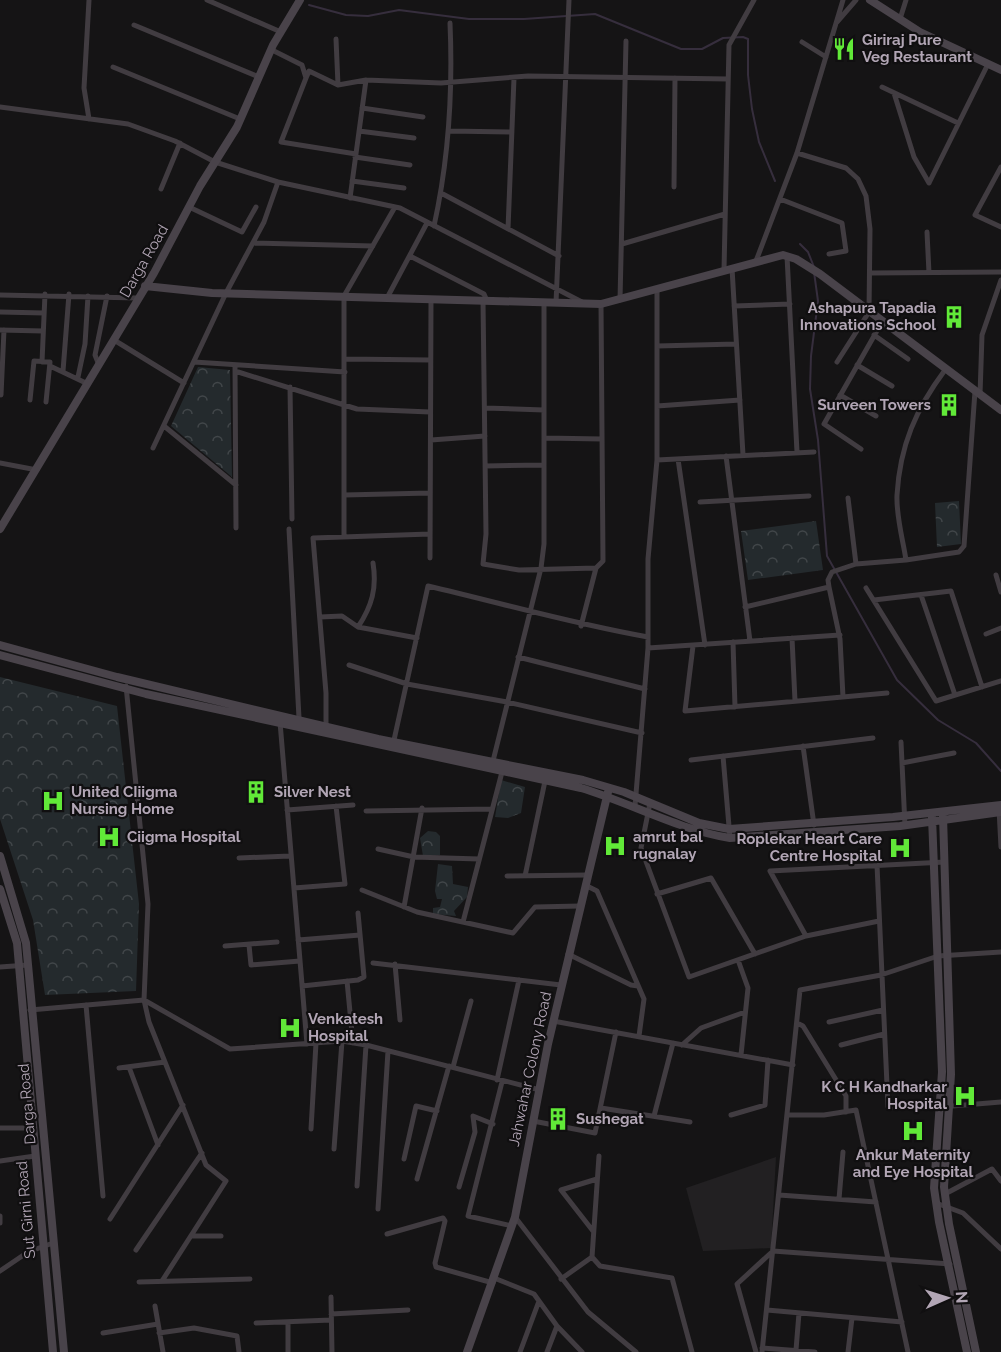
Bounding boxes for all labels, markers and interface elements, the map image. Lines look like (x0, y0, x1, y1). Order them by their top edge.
place label: Giriraj Pure Veg Restaurant (862, 31, 972, 66)
restaurant icon: Giriraj Pure Veg Restaurant (831, 36, 857, 62)
street label: Darga Road (116, 221, 172, 301)
place label: Ashapura Tapadia Innovations School (800, 299, 936, 334)
building icon: Ashapura Tapadia Innovations School (941, 304, 967, 330)
building icon: Surveen Towers (936, 392, 962, 418)
place label: Surveen Towers (817, 396, 931, 414)
building icon: Silver Nest (243, 779, 269, 805)
place label: United CIiigma Nursing Home (71, 783, 178, 818)
place label: Silver Nest (274, 783, 351, 801)
hospital icon: United CIiigma Nursing Home (40, 788, 66, 814)
hospital icon: Ciigma Hospital (96, 824, 122, 850)
place label: Ciigma Hospital (127, 828, 241, 846)
place label: amrut bal rugnalay (633, 828, 703, 863)
place label: Roplekar Heart Care Centre Hospital (737, 830, 882, 865)
hospital icon: amrut bal rugnalay (602, 833, 628, 859)
hospital icon: Roplekar Heart Care Centre Hospital (887, 835, 913, 861)
street label: Jahwahar Colony Road (505, 990, 555, 1148)
place label: Venkatesh Hospital (308, 1010, 383, 1045)
hospital icon: Venkatesh Hospital (277, 1015, 303, 1041)
street label: Darga Road (14, 1063, 40, 1145)
place label: K C H Kandharkar Hospital (821, 1078, 947, 1113)
hospital icon: K C H Kandharkar Hospital (952, 1083, 978, 1109)
building icon: Sushegat (545, 1106, 571, 1132)
place label: Sushegat (576, 1110, 644, 1128)
hospital icon: Ankur Maternity and Eye Hospital (900, 1118, 926, 1144)
place label: Ankur Maternity and Eye Hospital (853, 1146, 973, 1181)
street label: Sut Girni Road (13, 1160, 39, 1260)
north arrow (917, 1268, 977, 1328)
text: N (952, 1291, 971, 1304)

